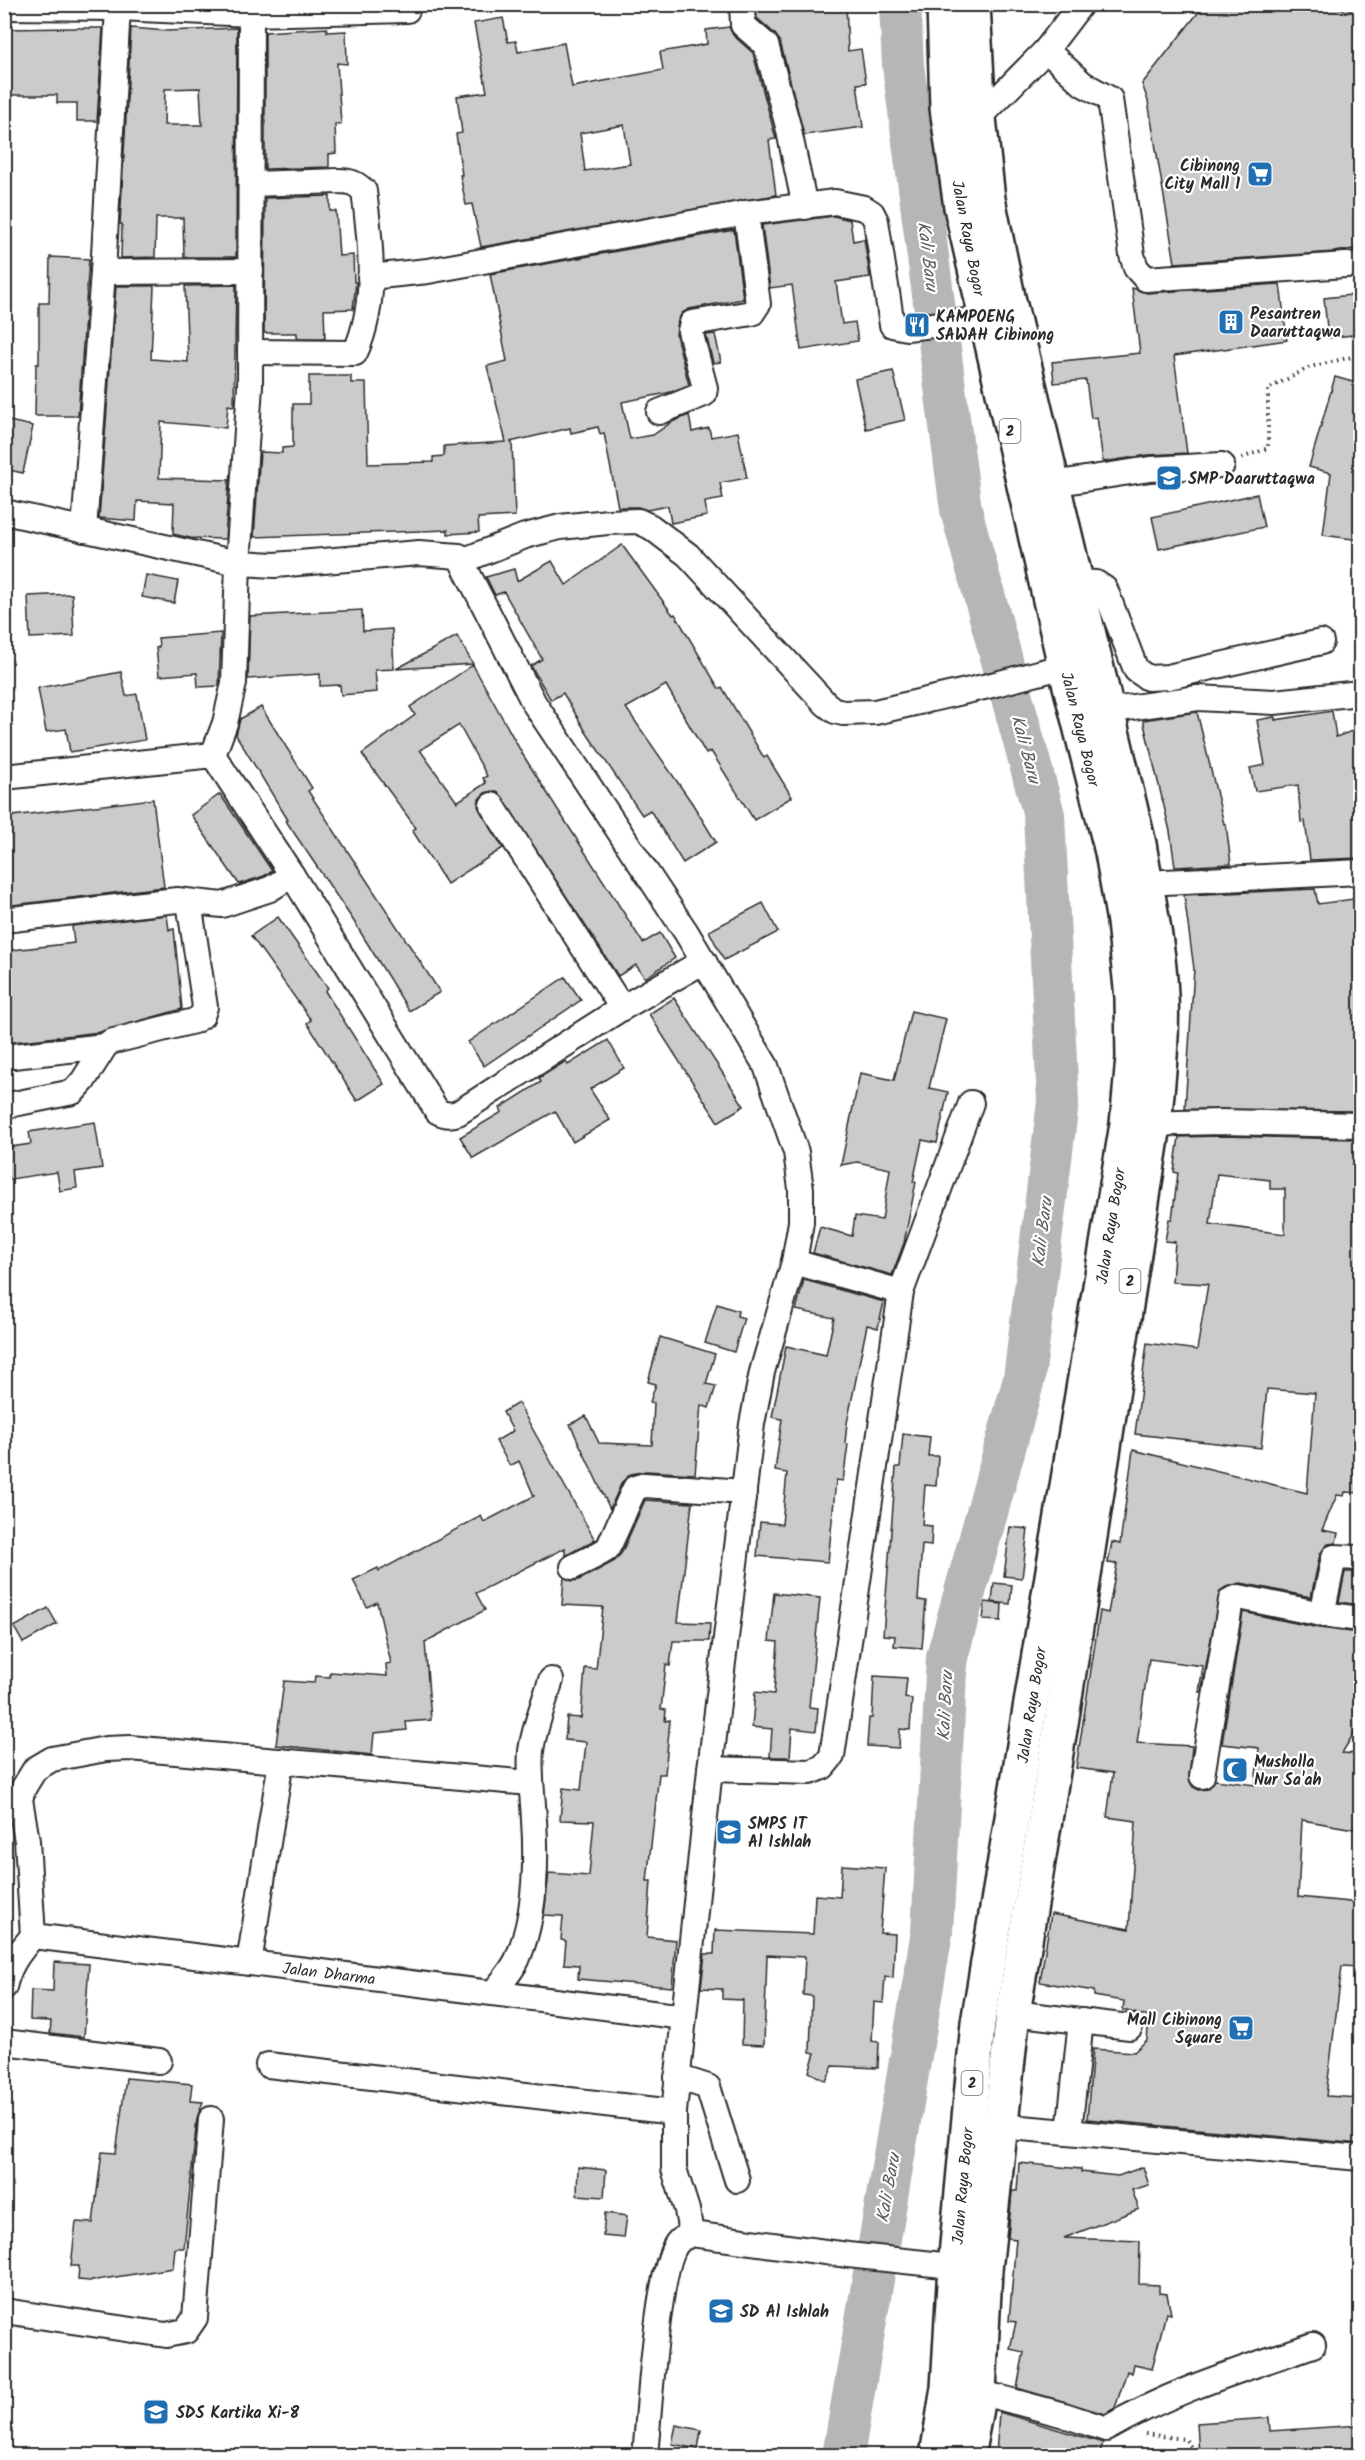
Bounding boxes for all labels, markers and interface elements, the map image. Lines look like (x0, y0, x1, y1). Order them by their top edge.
place label: Cibinong City Mall 1 (1165, 154, 1240, 197)
supermarket icon: Cibinong City Mall 1 (1245, 159, 1275, 189)
street label: Jalan Raya Bogor (944, 178, 991, 300)
water label: Kali Baru (908, 220, 945, 295)
place label: Pesantren Daaruttaqwa (1250, 302, 1341, 345)
place label: KAMPOENG SAWAH Cibinong (936, 305, 1054, 348)
building icon: Pesantren Daaruttaqwa (1216, 307, 1246, 337)
restaurant icon: KAMPOENG SAWAH Cibinong (902, 310, 932, 340)
road number: 2 (1000, 419, 1020, 443)
school or university icon: SMP Daaruttaqwa (1154, 463, 1184, 493)
place label: SMP Daaruttaqwa (1188, 467, 1315, 492)
street label: Jalan Raya Bogor (1053, 669, 1106, 791)
water label: Kali Baru (1002, 712, 1048, 789)
street label: Jalan Raya Bogor (1090, 1165, 1133, 1286)
water label: Kali Baru (1025, 1194, 1062, 1268)
road number: 2 (1120, 1269, 1140, 1293)
street label: Jalan Raya Bogor (1011, 1644, 1054, 1765)
water label: Kali Baru (930, 1668, 963, 1742)
place label: Musholla Nur Sa'ah (1254, 1750, 1322, 1793)
mosque icon: Musholla Nur Sa'ah (1220, 1755, 1250, 1785)
place label: SMPS IT Al Ishlah (748, 1812, 811, 1855)
school or university icon: SMPS IT Al Ishlah (714, 1817, 744, 1847)
street label: Jalan Dharma (281, 1956, 377, 1993)
place label: Mall Cibinong Square (1127, 2008, 1222, 2051)
supermarket icon: Mall Cibinong Square (1226, 2013, 1256, 2043)
road number: 2 (962, 2071, 982, 2095)
street label: Jalan Raya Bogor (946, 2125, 981, 2246)
water label: Kali Baru (869, 2149, 910, 2225)
school or university icon: SD Al Ishlah (706, 2296, 736, 2326)
place label: SD Al Ishlah (740, 2300, 829, 2325)
school or university icon: SDS Kartika Xi-8 (141, 2397, 171, 2427)
place label: SDS Kartika Xi-8 (176, 2401, 300, 2426)

